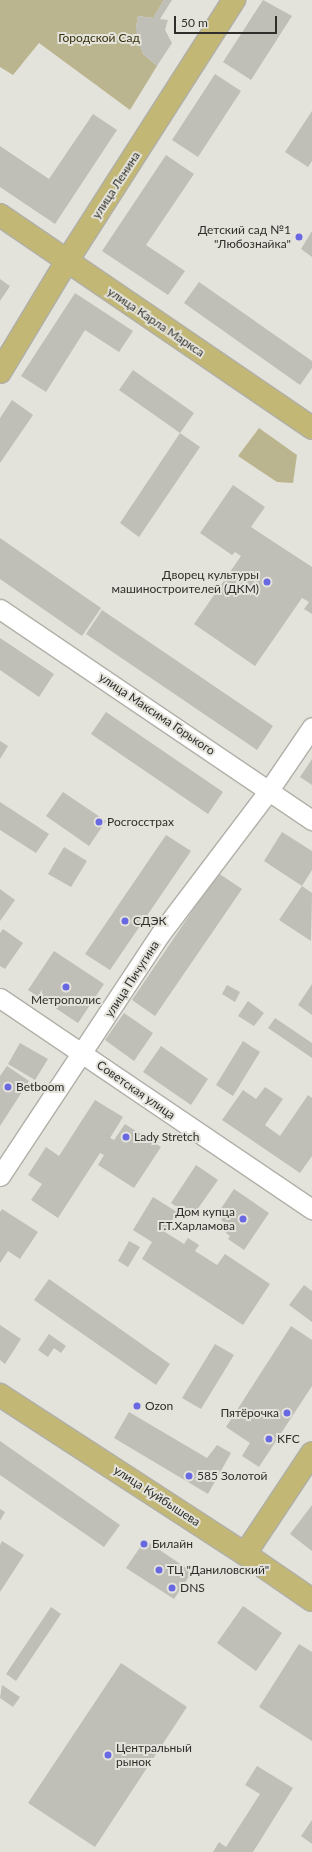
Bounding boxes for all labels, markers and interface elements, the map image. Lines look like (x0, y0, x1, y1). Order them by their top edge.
scale bar (176, 8, 279, 34)
text: 50 m (181, 15, 208, 30)
park label: Городской Сад (58, 31, 140, 45)
street label: улица Ленина (89, 149, 143, 221)
place label: Детский cад №1 "Любознайка" (198, 223, 291, 251)
marker: Детский cад №1 "Любознайка" (294, 232, 304, 242)
street label: улица Карла Маркса (105, 284, 207, 360)
place label: Дворец культуры машиностроителей (ДКМ) (111, 568, 259, 596)
marker: Дворец культуры машиностроителей (ДКМ) (262, 577, 272, 587)
street label: улица Максима Горького (96, 670, 218, 758)
place label: Росгосстрах (107, 815, 174, 829)
marker: Росгосстрах (94, 817, 104, 827)
place label: СДЭК (133, 914, 167, 928)
marker: СДЭК (120, 916, 130, 926)
street label: улица Пичугина (102, 938, 162, 1020)
marker: Метрополис (61, 982, 71, 992)
place label: Метрополис (31, 993, 101, 1007)
street label: Советская улица (94, 1058, 178, 1122)
place label: Betboom (16, 1080, 64, 1094)
marker: Betboom (3, 1082, 13, 1092)
place label: Lady Stretch (134, 1130, 200, 1144)
marker: Lady Stretch (121, 1132, 131, 1142)
place label: Дом купца Г.Т.Харламова (158, 1205, 235, 1233)
marker: Дом купца Г.Т.Харламова (238, 1214, 248, 1224)
place label: Ozon (145, 1399, 173, 1413)
marker: Ozon (132, 1401, 142, 1411)
place label: Пятёрочка (220, 1406, 279, 1420)
marker: Пятёрочка (282, 1408, 292, 1418)
place label: KFC (277, 1432, 300, 1446)
marker: KFC (264, 1434, 274, 1444)
street label: улица Куйбышева (111, 1463, 203, 1529)
place label: 585 Золотой (197, 1469, 268, 1483)
marker: 585 Золотой (184, 1471, 194, 1481)
place label: Билайн (152, 1537, 193, 1551)
marker: Билайн (139, 1539, 149, 1549)
place label: ТЦ "Даниловский" (167, 1563, 269, 1577)
marker: ТЦ "Даниловский" (154, 1565, 164, 1575)
place label: DNS (180, 1581, 205, 1595)
marker: DNS (167, 1583, 177, 1593)
place label: Центральный рынок (116, 1741, 192, 1769)
marker: Центральный рынок (103, 1750, 113, 1760)

